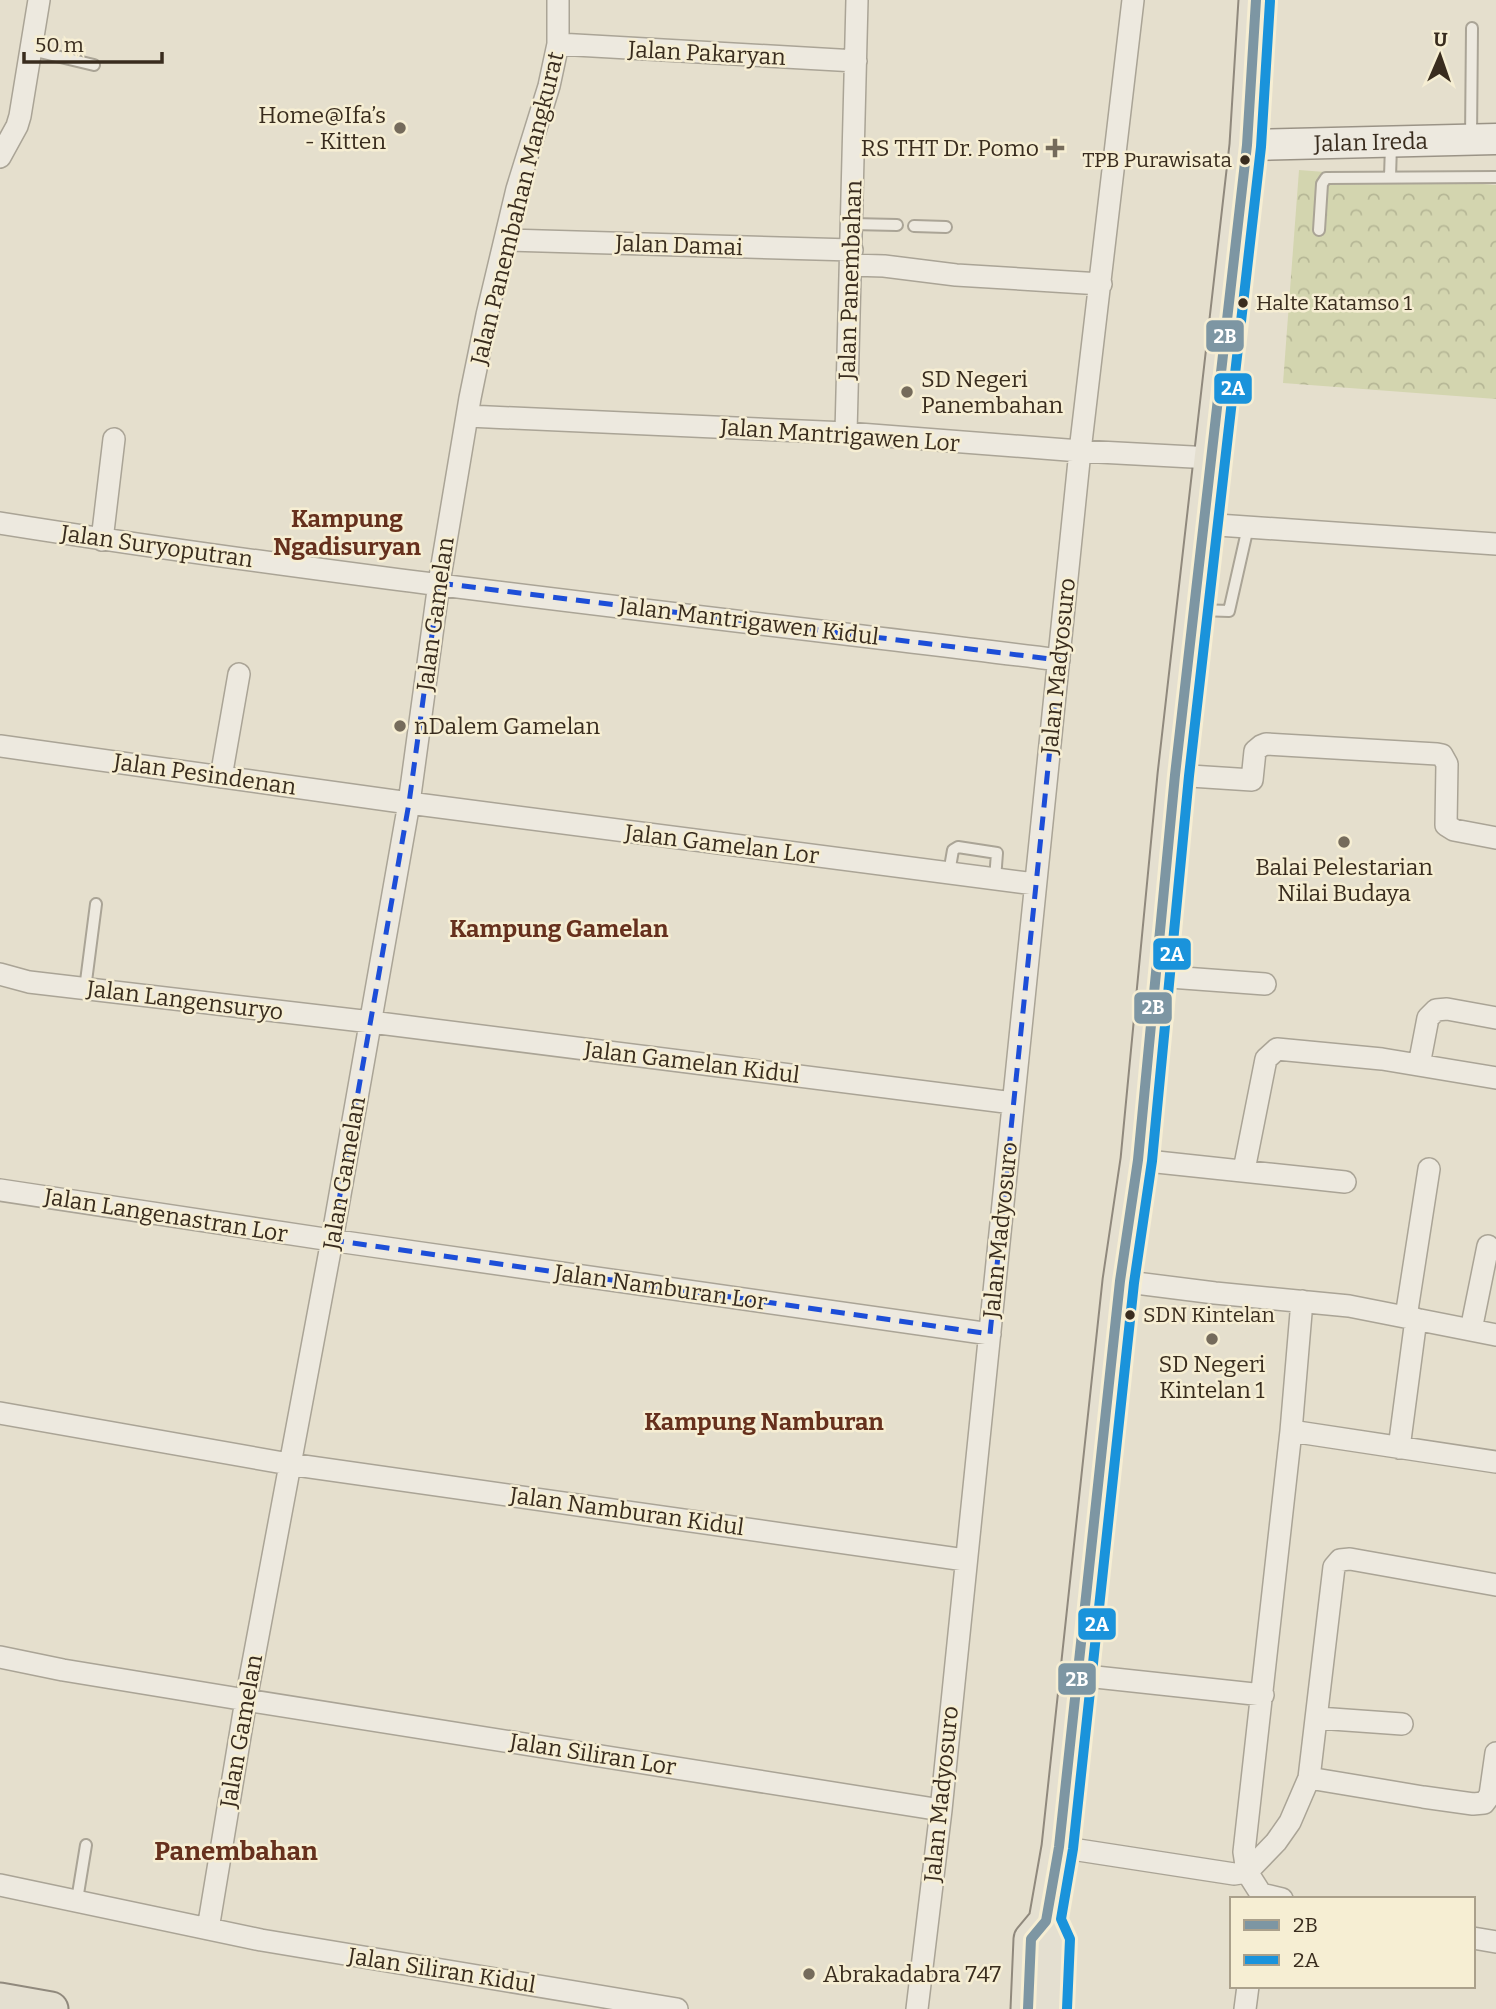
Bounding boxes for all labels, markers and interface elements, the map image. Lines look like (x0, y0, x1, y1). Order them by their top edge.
scale bar (24, 21, 163, 65)
north arrow (1405, 21, 1475, 91)
text: U (1433, 28, 1448, 51)
text: 50 m (35, 32, 84, 58)
street label: Jalan Pakaryan (626, 35, 787, 71)
street label: Jalan Panembahan Mangkurat (464, 49, 569, 368)
place label: Home@Ifa’s - Kitten (258, 101, 386, 155)
marker: Home@Ifa’s - Kitten (392, 120, 408, 136)
street label: Jalan Ireda (1313, 127, 1429, 157)
place label: RS THT Dr. Pomo (861, 134, 1039, 162)
marker: RS THT Dr. Pomo (1045, 138, 1065, 158)
place label: TPB Purawisata (1082, 147, 1233, 173)
marker: TPB Purawisata (1238, 153, 1252, 167)
street label: Jalan Panembahan (832, 179, 867, 381)
street label: Jalan Damai (614, 229, 743, 261)
place label: Halte Katamso 1 (1256, 290, 1413, 316)
marker: Halte Katamso 1 (1236, 296, 1250, 310)
line badge: 2B (1205, 319, 1245, 353)
text: 2B (1214, 325, 1237, 348)
place label: SD Negeri Panembahan (921, 365, 1064, 419)
line badge: 2A (1213, 372, 1253, 405)
text: 2A (1221, 377, 1246, 400)
marker: SD Negeri Panembahan (899, 384, 915, 400)
street label: Jalan Mantrigawen Lor (718, 413, 961, 457)
district label: Kampung Ngadisuryan (273, 505, 421, 561)
street label: Jalan Suryoputran (58, 519, 255, 573)
street label: Jalan Gamelan (410, 535, 460, 694)
street label: Jalan Madyosuro (1035, 577, 1081, 756)
street label: Jalan Mantrigawen Kidul (616, 591, 881, 651)
place label: nDalem Gamelan (414, 712, 601, 740)
marker: nDalem Gamelan (392, 718, 408, 734)
street label: Jalan Pesindenan (111, 747, 298, 801)
street label: Jalan Gamelan Lor (622, 818, 821, 870)
marker: Balai Pelestarian Nilai Budaya (1336, 834, 1352, 850)
place label: Balai Pelestarian Nilai Budaya (1255, 853, 1433, 907)
district label: Kampung Gamelan (449, 915, 669, 943)
line badge: 2A (1152, 937, 1192, 971)
text: 2A (1160, 943, 1185, 966)
street label: Jalan Langensuryo (84, 974, 285, 1026)
line badge: 2B (1133, 991, 1173, 1025)
text: 2B (1142, 996, 1165, 1019)
street label: Jalan Gamelan Kidul (582, 1035, 802, 1089)
street label: Jalan Gamelan (317, 1094, 371, 1253)
street label: Jalan Madyosuro (977, 1141, 1023, 1320)
street label: Jalan Langenastran Lor (41, 1182, 290, 1248)
street label: Jalan Namburan Lor (552, 1258, 769, 1316)
place label: SDN Kintelan (1143, 1302, 1275, 1328)
marker: SDN Kintelan (1123, 1308, 1137, 1322)
marker: SD Negeri Kintelan 1 (1204, 1331, 1220, 1347)
place label: SD Negeri Kintelan 1 (1159, 1350, 1266, 1404)
district label: Kampung Namburan (644, 1408, 884, 1436)
street label: Jalan Namburan Kidul (507, 1481, 746, 1541)
line badge: 2A (1077, 1607, 1117, 1641)
text: 2A (1085, 1613, 1110, 1636)
street label: Jalan Gamelan (214, 1652, 268, 1811)
line badge: 2B (1057, 1662, 1097, 1696)
text: 2B (1066, 1668, 1089, 1691)
street label: Jalan Madyosuro (918, 1705, 964, 1884)
street label: Jalan Siliran Lor (507, 1727, 678, 1781)
district label: Panembahan (154, 1836, 318, 1867)
legend (1230, 1897, 1475, 1988)
text: 2B (1293, 1912, 1318, 1938)
street label: Jalan Siliran Kidul (345, 1941, 538, 1999)
text: 2A (1293, 1947, 1319, 1973)
place label: Abrakadabra 747 (823, 1960, 1002, 1988)
marker: Abrakadabra 747 (801, 1966, 817, 1982)

